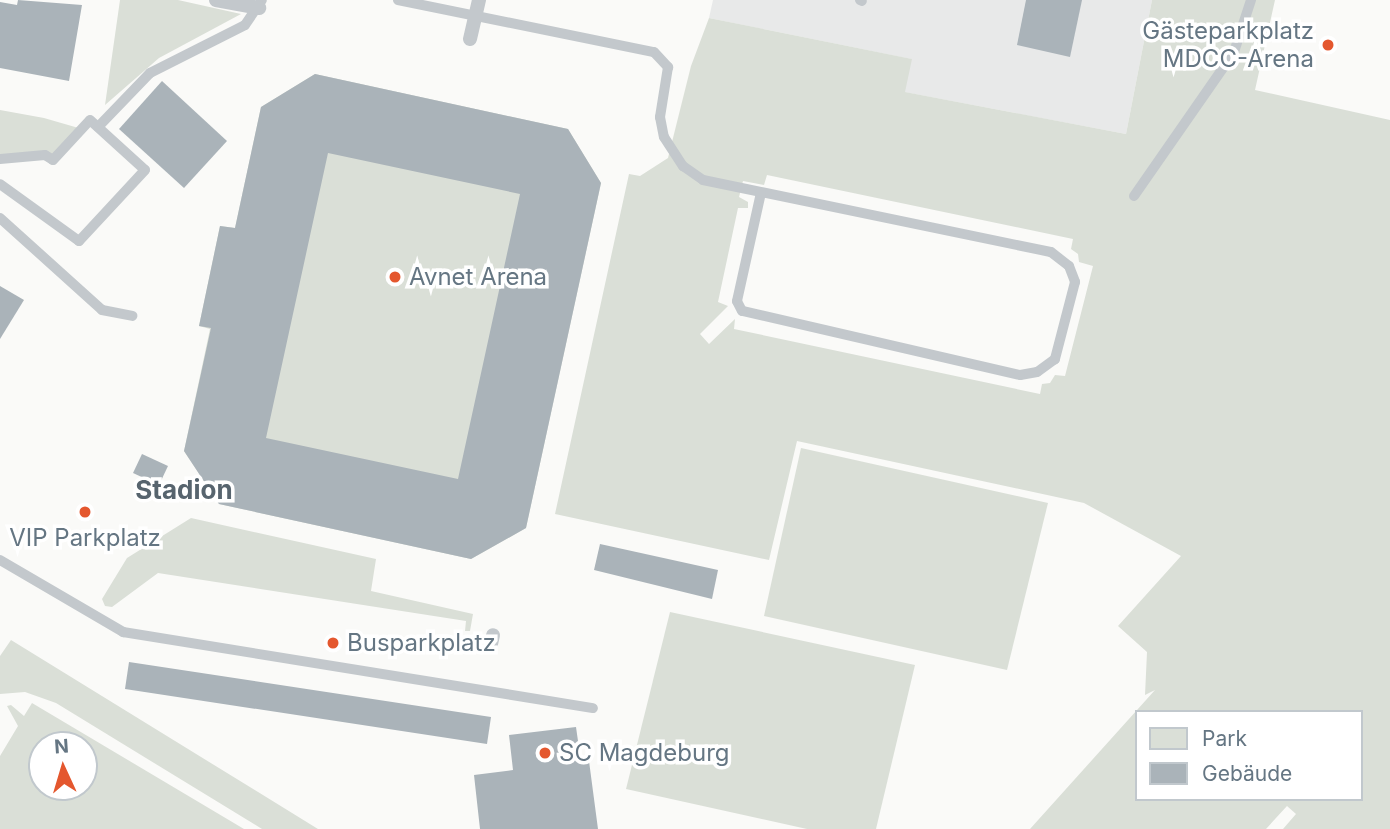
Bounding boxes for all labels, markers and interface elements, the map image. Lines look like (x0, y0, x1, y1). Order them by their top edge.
place label: Gästeparkplatz MDCC-Arena (1142, 17, 1314, 73)
marker: Gästeparkplatz MDCC-Arena (1320, 37, 1336, 53)
place label: Avnet Arena (409, 263, 547, 291)
marker: Avnet Arena (387, 269, 403, 285)
district label: Stadion (135, 474, 233, 506)
marker: VIP Parkplatz (77, 504, 93, 520)
place label: VIP Parkplatz (9, 524, 161, 552)
place label: Busparkplatz (347, 629, 496, 657)
marker: Busparkplatz (325, 635, 341, 651)
legend (1134, 710, 1362, 801)
text: Park (1202, 726, 1247, 751)
north arrow (28, 731, 98, 801)
text: N (54, 735, 70, 759)
place label: SC Magdeburg (559, 739, 729, 767)
marker: SC Magdeburg (537, 745, 553, 761)
text: Gebäude (1202, 761, 1292, 786)

